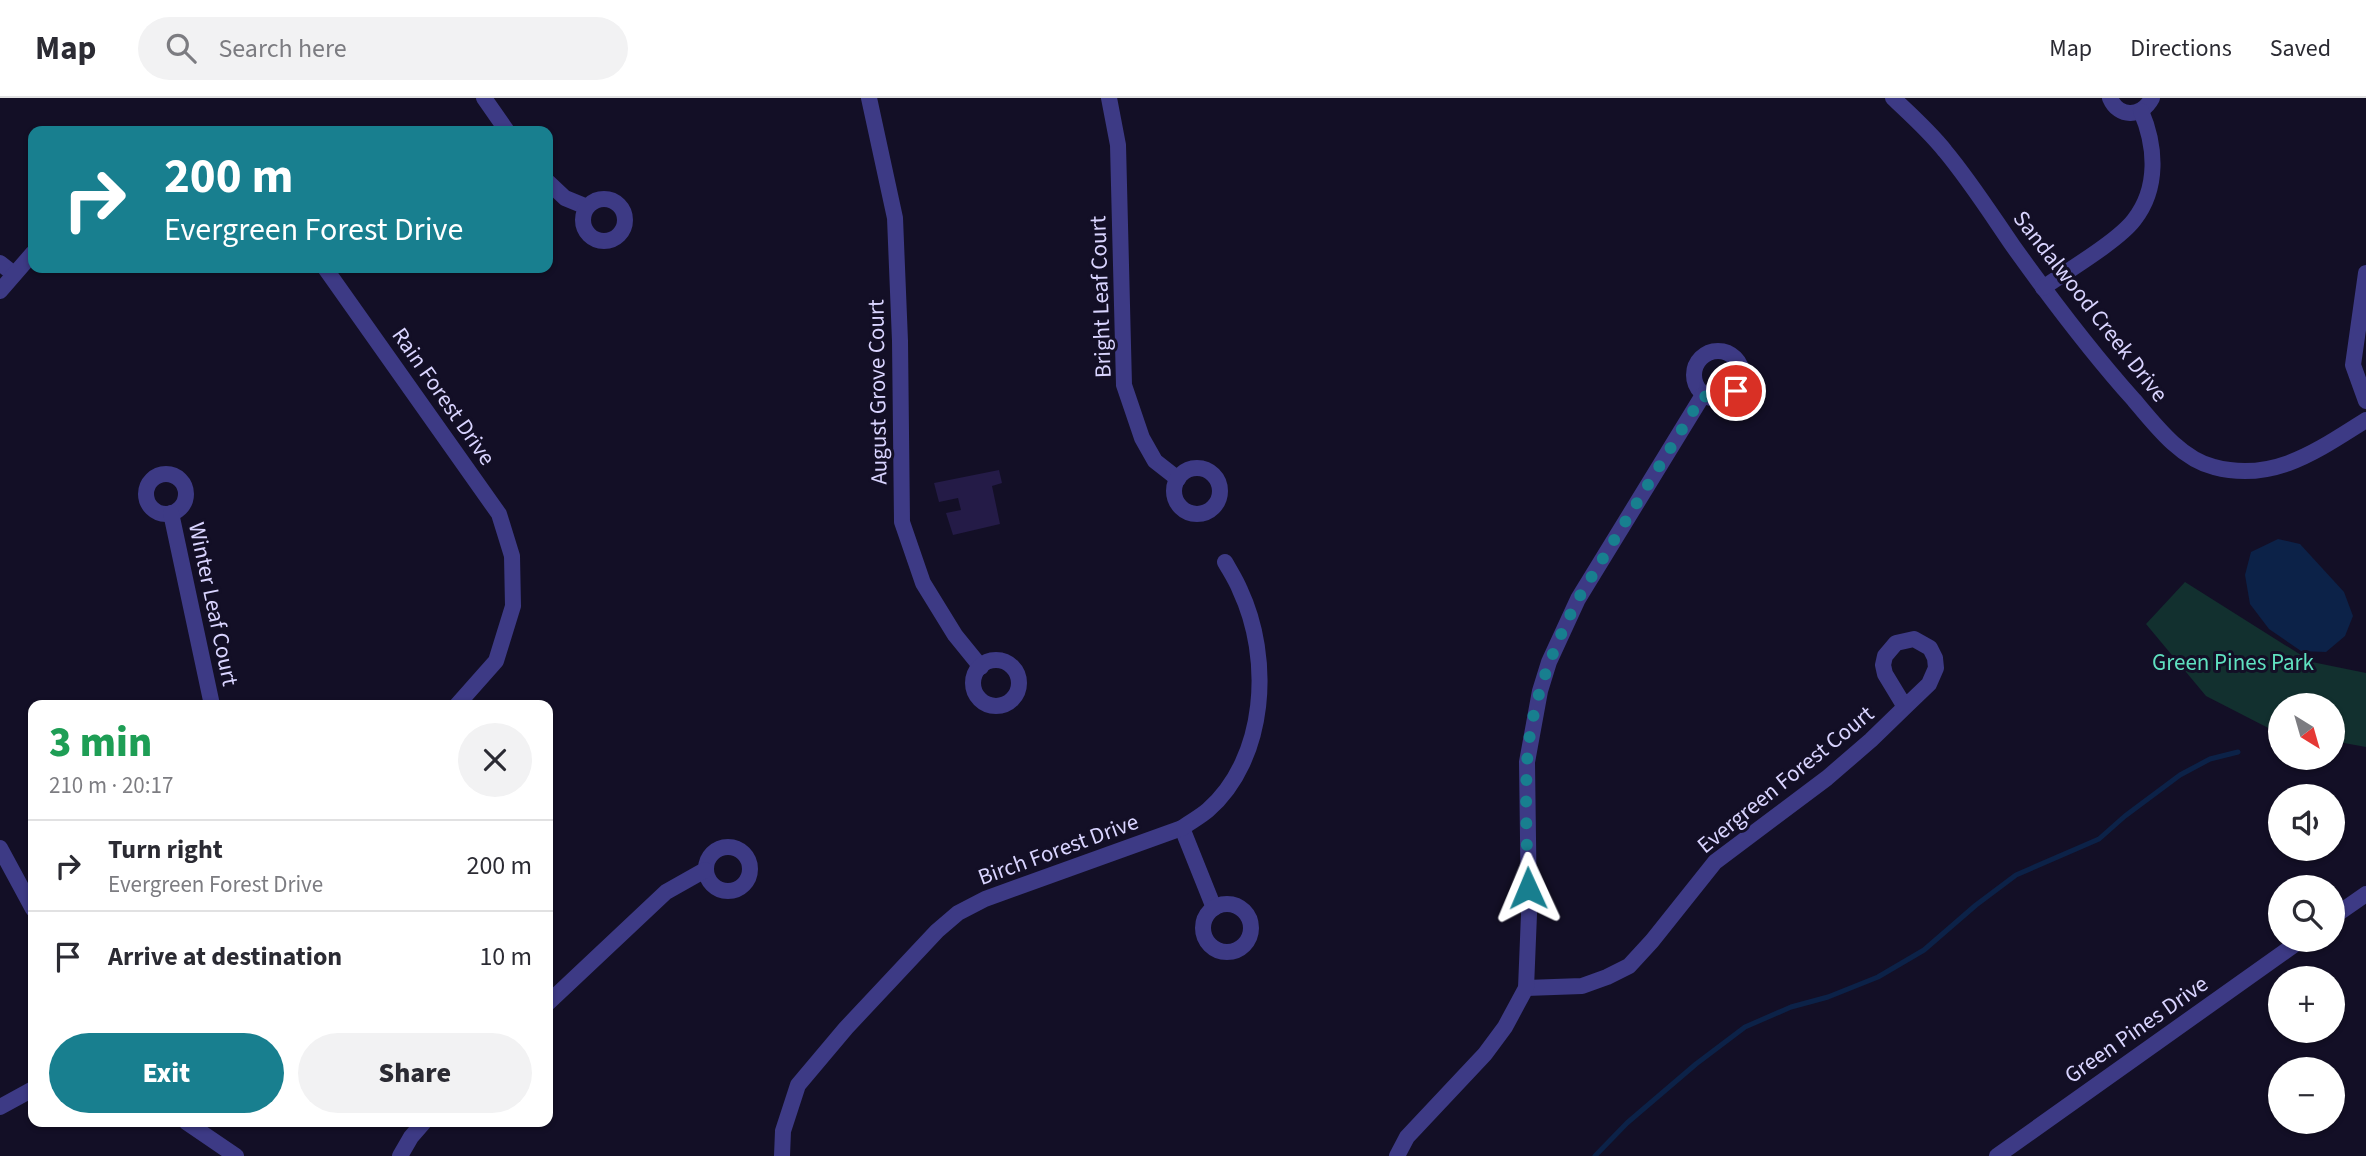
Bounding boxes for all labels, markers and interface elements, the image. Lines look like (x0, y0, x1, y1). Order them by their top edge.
search box (138, 17, 628, 80)
text: Map (35, 25, 96, 72)
icon: search (162, 29, 200, 67)
text: Search here (218, 30, 347, 67)
text: Map (2049, 31, 2092, 66)
text: Directions (2130, 31, 2232, 66)
text: Saved (2270, 31, 2331, 66)
text: 200 m (164, 142, 293, 212)
icon: right (49, 154, 140, 245)
street label: Sandalwood Creek Drive (2005, 204, 2176, 409)
text: Evergreen Forest Drive (164, 207, 463, 253)
street label: Bright Leaf Court (1081, 215, 1120, 379)
street label: August Grove Court (859, 299, 896, 485)
street label: Rain Forest Drive (384, 321, 503, 472)
pin (1706, 361, 1766, 421)
icon: arrive (1717, 372, 1755, 410)
street label: Winter Leaf Court (180, 519, 247, 689)
park label: Green Pines Park (2152, 646, 2315, 679)
north arrow (2268, 693, 2345, 770)
map controls (2268, 693, 2345, 1134)
street label: Evergreen Forest Court (1690, 697, 1881, 861)
text: 3 min (49, 713, 152, 773)
button: close (458, 723, 532, 797)
text: 210 m · 20:17 (49, 769, 173, 802)
button: sound (2268, 784, 2345, 861)
street label: Birch Forest Drive (973, 805, 1143, 894)
text: Turn right (108, 831, 223, 868)
icon: right (49, 847, 87, 885)
text: 200 m (466, 847, 532, 884)
position arrow (1491, 851, 1565, 925)
text: Evergreen Forest Drive (108, 868, 323, 901)
button: search (2268, 875, 2345, 952)
icon: arrive (49, 938, 87, 976)
text: Arrive at destination (108, 938, 342, 975)
text: 10 m (479, 938, 532, 975)
button: + (2268, 966, 2345, 1043)
street label: Green Pines Drive (2058, 968, 2215, 1091)
button: Exit (49, 1033, 284, 1113)
button: Share (298, 1033, 532, 1113)
button: − (2268, 1057, 2345, 1134)

